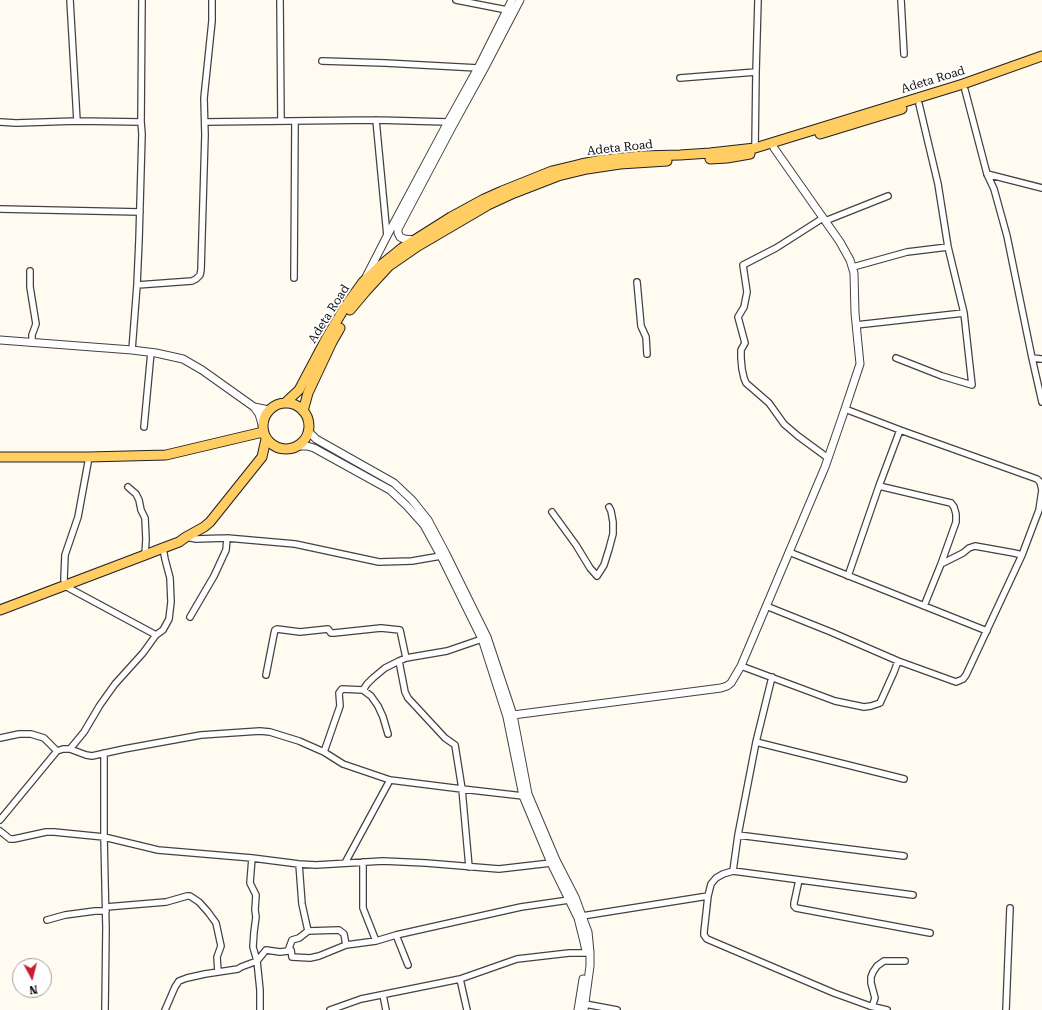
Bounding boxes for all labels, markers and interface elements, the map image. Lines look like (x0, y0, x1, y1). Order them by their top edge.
street label: Adeta Road (899, 63, 967, 97)
street label: Adeta Road (586, 137, 654, 159)
street label: Adeta Road (305, 282, 353, 346)
north arrow (12, 958, 52, 998)
text: N (28, 982, 38, 996)

